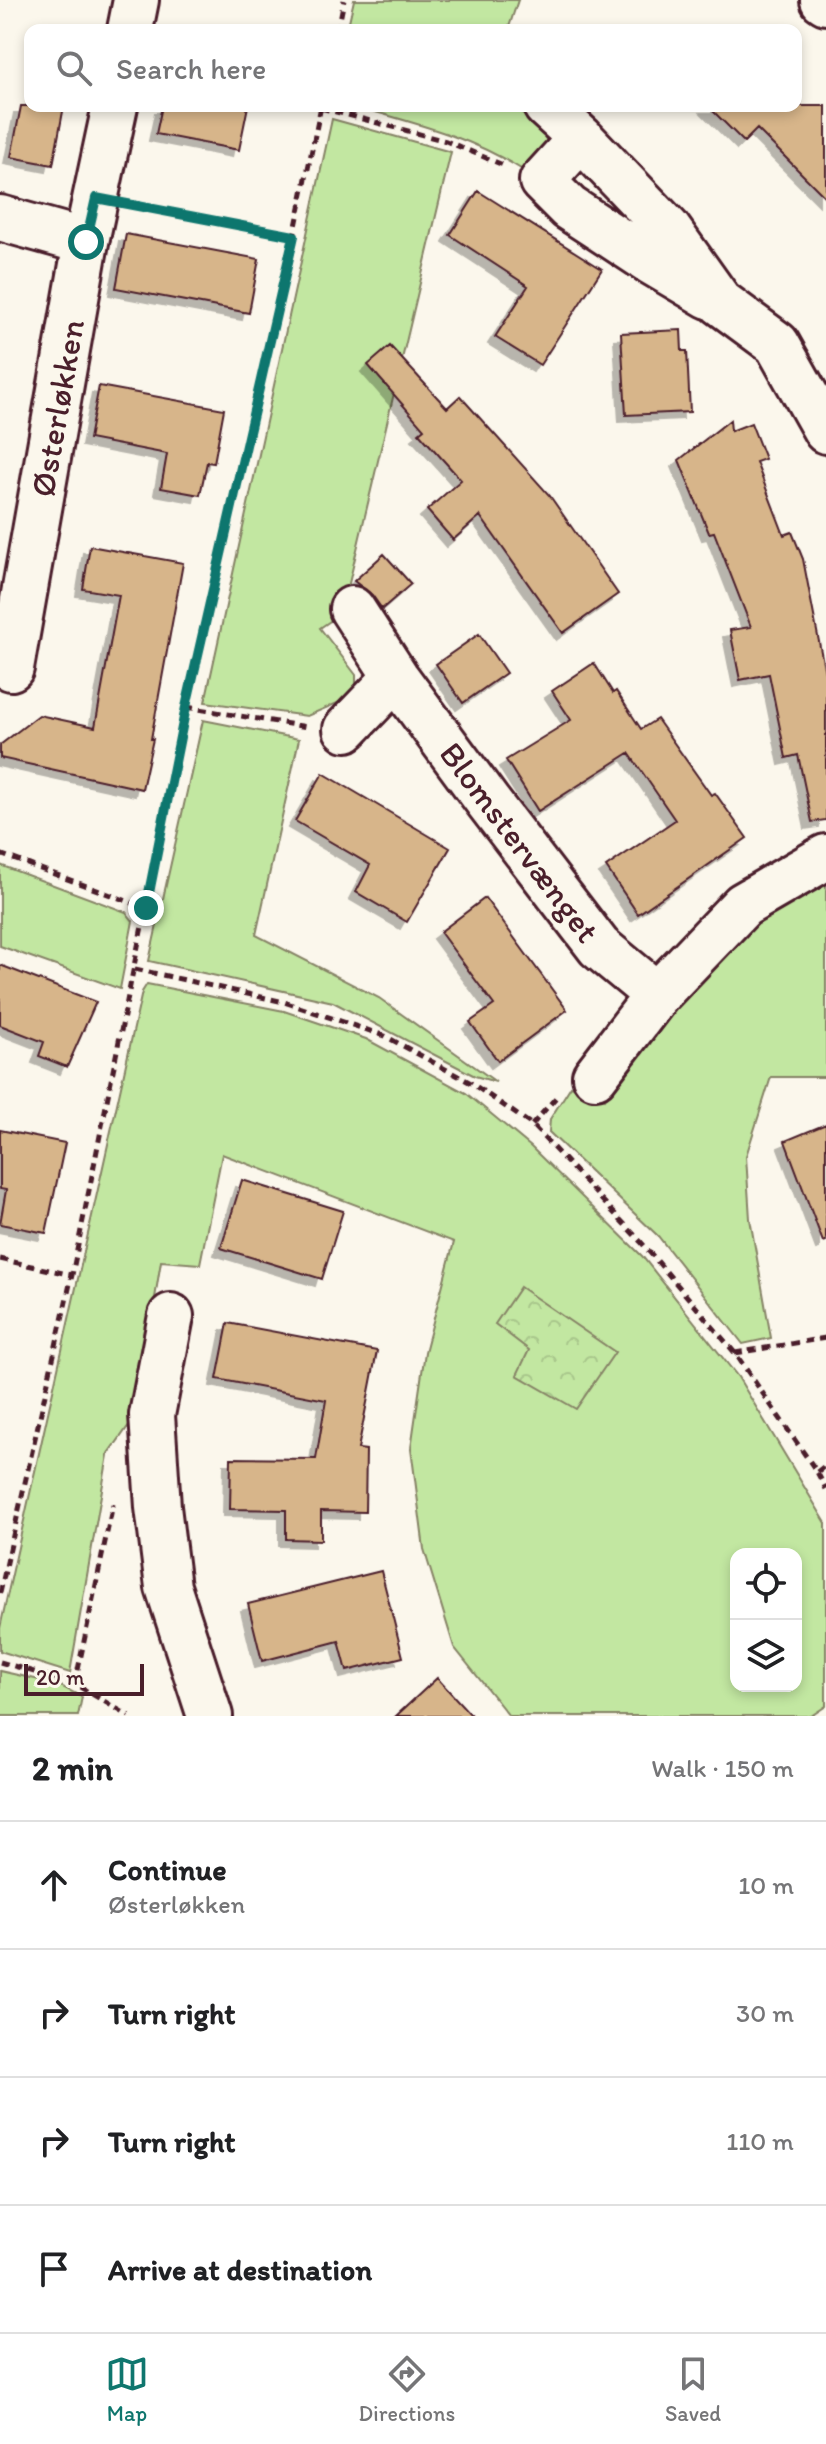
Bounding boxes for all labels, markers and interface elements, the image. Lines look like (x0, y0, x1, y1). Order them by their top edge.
search box (24, 24, 802, 112)
icon: search (52, 46, 96, 90)
text: Search here (116, 50, 266, 87)
route start (68, 224, 104, 260)
street label: Østerløkken (22, 316, 93, 500)
street label: Blomstervænget (431, 734, 608, 951)
route end (128, 890, 164, 926)
map controls (730, 1548, 802, 1692)
button: locate (730, 1548, 802, 1620)
button: layers (730, 1620, 802, 1692)
scale bar (24, 1660, 144, 1696)
text: 20 m (36, 1664, 85, 1691)
text: 2 min (32, 1748, 113, 1789)
text: Walk · 150 m (651, 1752, 794, 1784)
text: Continue (108, 1851, 227, 1888)
icon: ahead (32, 1863, 76, 1907)
text: 10 m (738, 1869, 794, 1901)
text: Østerløkken (108, 1888, 245, 1920)
icon: right (32, 1991, 76, 2035)
text: Turn right (108, 1995, 236, 2032)
text: 30 m (736, 1997, 794, 2029)
icon: right (32, 2119, 76, 2163)
text: Turn right (108, 2123, 236, 2160)
text: 110 m (726, 2125, 794, 2157)
icon: arrive (32, 2247, 76, 2291)
text: Arrive at destination (108, 2251, 372, 2288)
tab: Map (105, 2352, 149, 2427)
tab: Directions (359, 2352, 455, 2427)
tab: Saved (665, 2352, 721, 2427)

